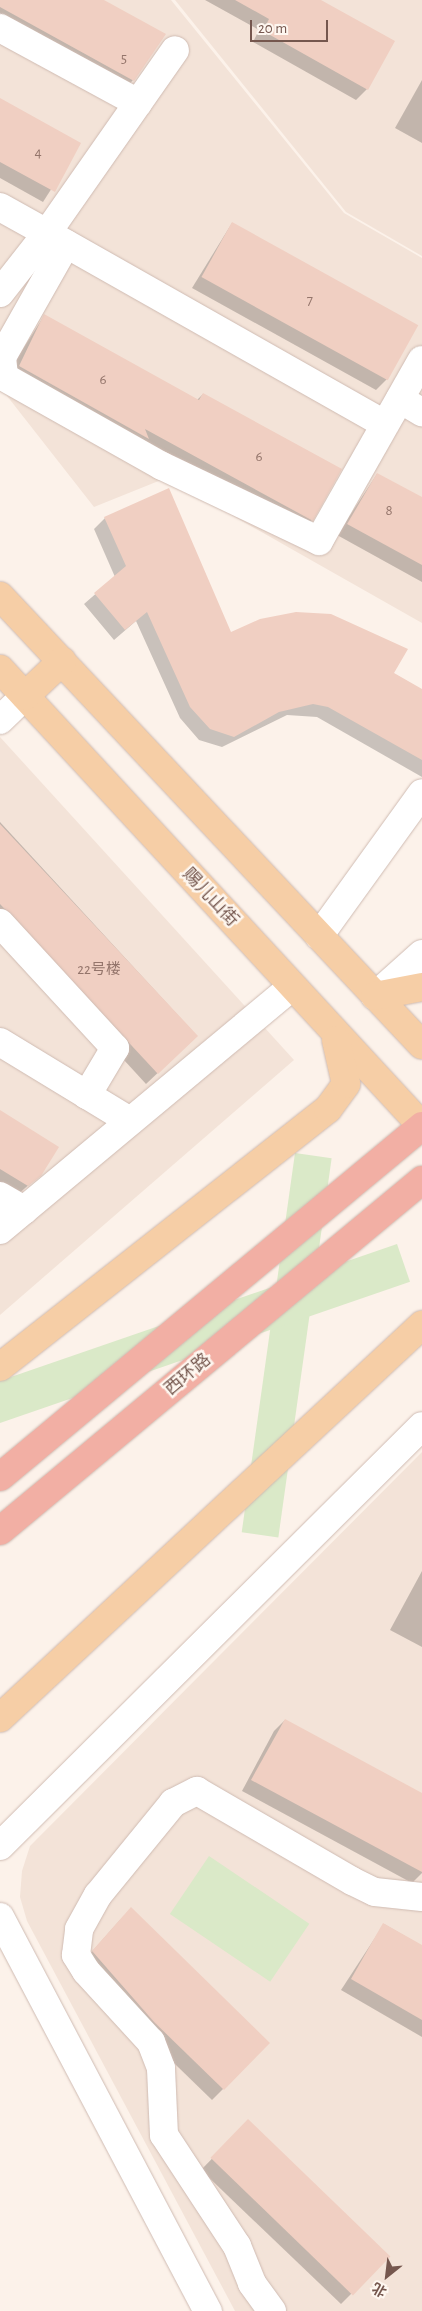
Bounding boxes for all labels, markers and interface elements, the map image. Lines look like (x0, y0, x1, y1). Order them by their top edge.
scale bar (252, 10, 330, 42)
text: 20 m (258, 21, 287, 36)
house number: 5 (121, 50, 127, 68)
house number: 4 (34, 144, 42, 162)
house number: 7 (307, 292, 313, 310)
house number: 6 (99, 371, 107, 389)
house number: 6 (255, 448, 263, 466)
house number: 8 (385, 502, 393, 520)
street label: 赐儿山街 (178, 864, 242, 932)
house number: 22号楼 (77, 961, 121, 979)
street label: 西环路 (160, 1349, 216, 1401)
north arrow (362, 2251, 412, 2301)
text: 北 (370, 2280, 389, 2299)

